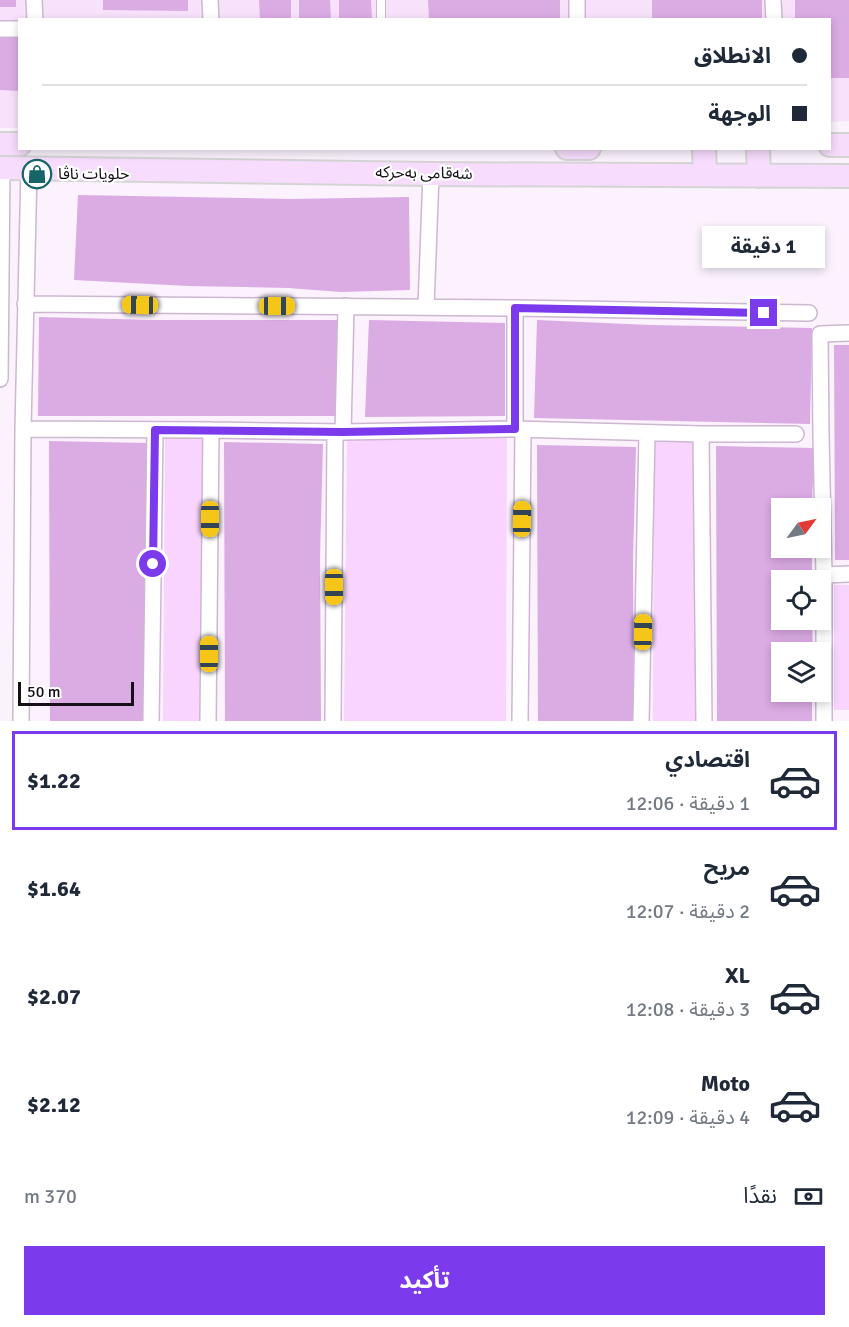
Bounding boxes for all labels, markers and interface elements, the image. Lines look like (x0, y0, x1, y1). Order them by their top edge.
text: الانطلاق (694, 42, 771, 69)
text: الوجهة (708, 100, 771, 127)
shop icon: حلويات ناڤا (21, 158, 53, 190)
street label: شەقامی بەحرکە (375, 162, 473, 184)
place label: حلويات ناڤا (58, 164, 129, 184)
callout: 1 دقيقة (702, 226, 825, 268)
text: 1 دقيقة (731, 234, 796, 259)
car (122, 296, 158, 314)
car (259, 297, 295, 315)
route end (750, 299, 777, 326)
north arrow (771, 498, 831, 558)
map controls (771, 498, 831, 702)
car (201, 501, 219, 537)
car (513, 501, 531, 537)
route start (139, 550, 166, 577)
car (325, 569, 343, 605)
button: locate (771, 570, 831, 630)
car (634, 614, 652, 650)
car (200, 636, 218, 672)
button: layers (771, 642, 831, 702)
scale bar (18, 679, 134, 706)
text: 50 m (27, 682, 61, 702)
text: اقتصادي (665, 746, 750, 773)
icon: car (768, 754, 822, 808)
text: $1.22 (27, 767, 81, 794)
text: 1 دقيقة · 12:06 (626, 791, 750, 816)
text: مريح (704, 854, 750, 881)
icon: car (768, 862, 822, 916)
text: $1.64 (27, 875, 81, 902)
text: 2 دقيقة · 12:07 (626, 899, 750, 924)
text: XL (725, 962, 750, 989)
icon: car (768, 970, 822, 1024)
text: $2.07 (27, 983, 81, 1010)
text: 3 دقيقة · 12:08 (626, 997, 750, 1022)
text: Moto (701, 1070, 750, 1097)
icon: car (768, 1078, 822, 1132)
text: $2.12 (27, 1091, 81, 1118)
text: 4 دقيقة · 12:09 (626, 1105, 750, 1130)
icon: cash (792, 1180, 825, 1213)
text: نقدًا (743, 1182, 777, 1209)
text: 370 m (24, 1184, 77, 1209)
button: تأكيد (24, 1246, 825, 1315)

